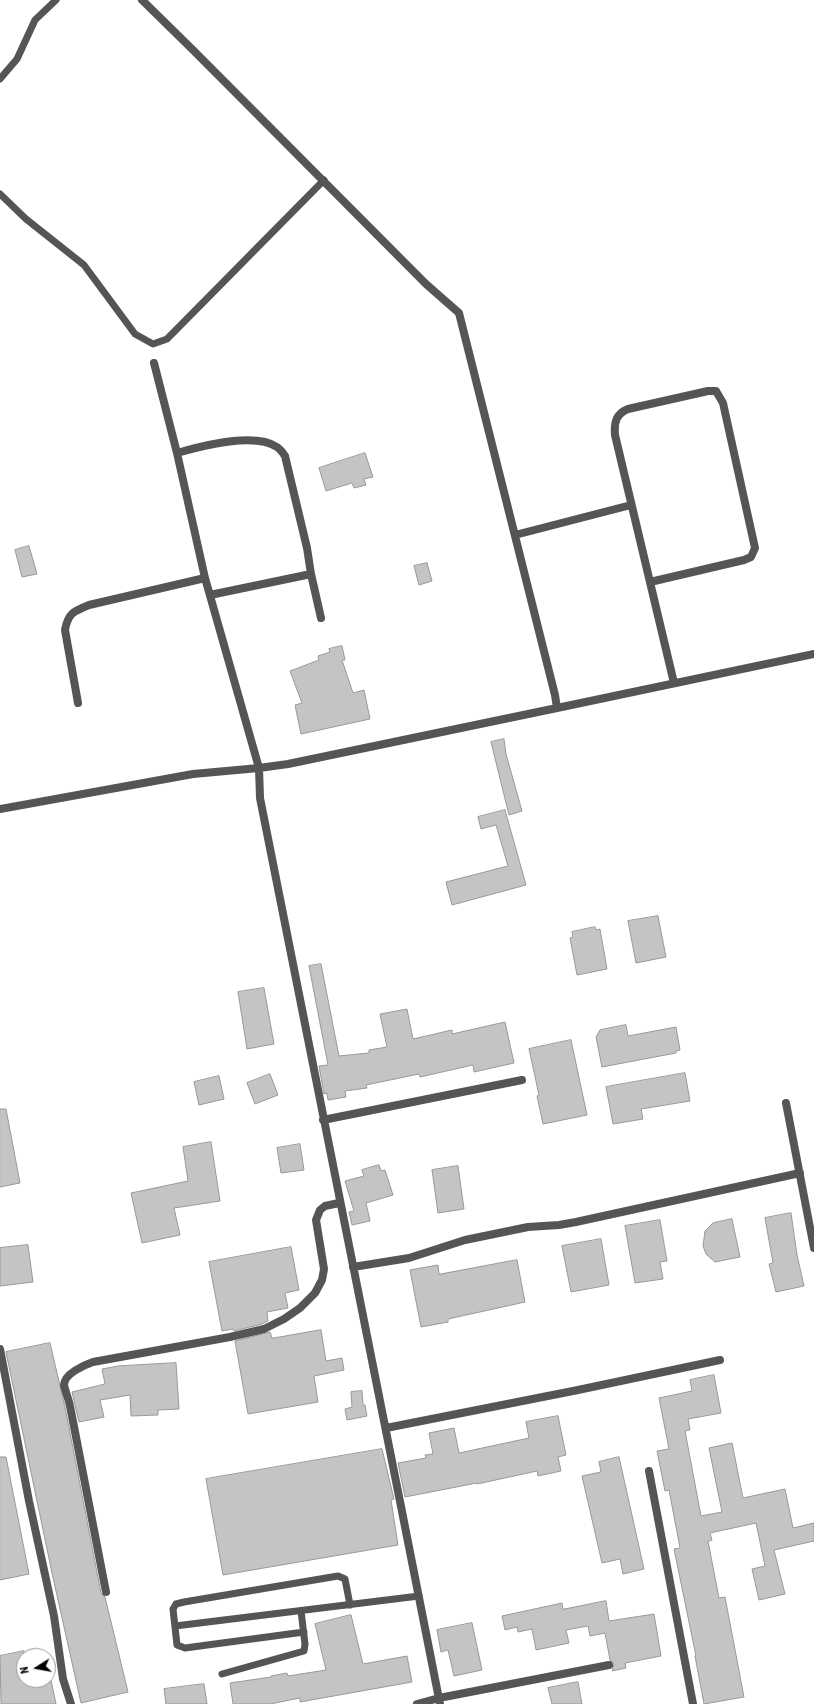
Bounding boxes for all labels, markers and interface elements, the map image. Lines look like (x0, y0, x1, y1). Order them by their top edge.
north arrow (16, 1648, 56, 1688)
text: N (18, 1666, 32, 1675)

